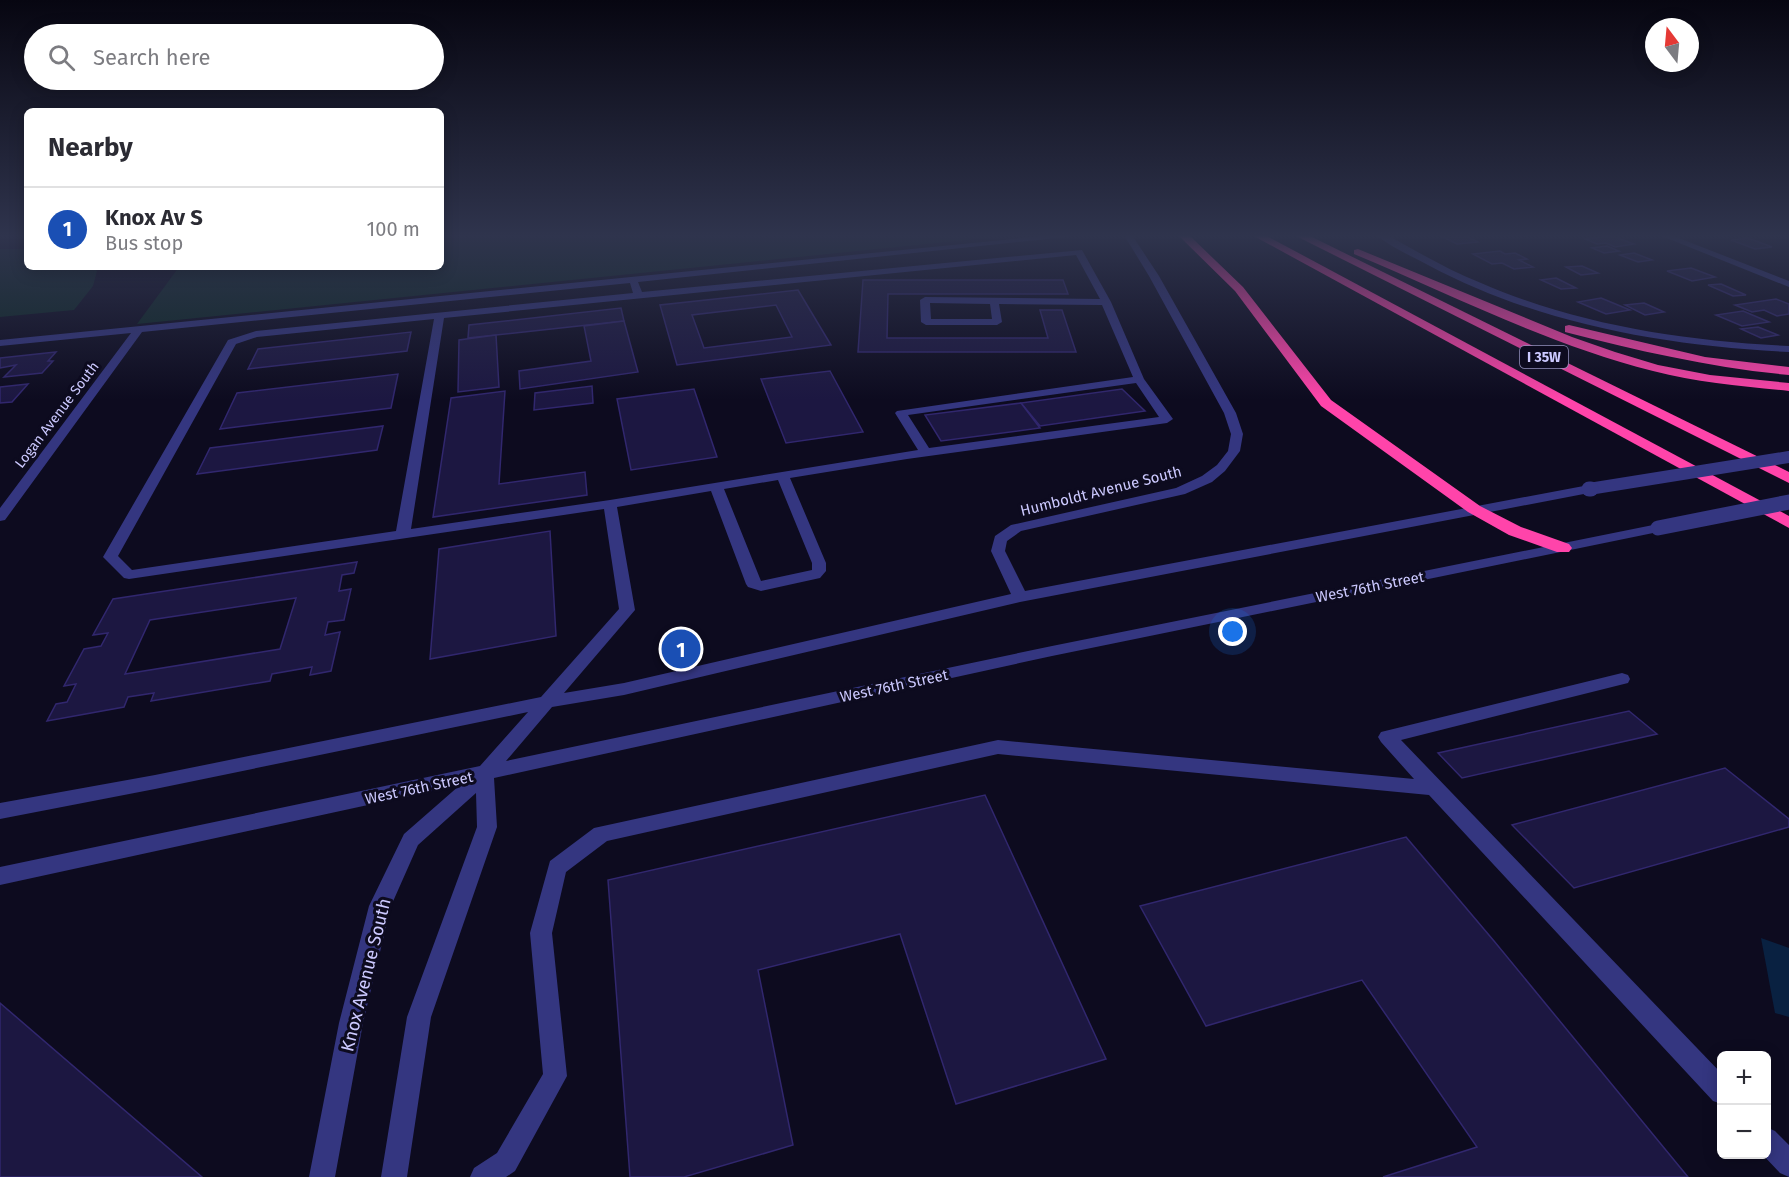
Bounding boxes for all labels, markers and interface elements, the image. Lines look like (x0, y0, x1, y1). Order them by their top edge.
north arrow (1645, 18, 1699, 72)
search box (24, 24, 444, 90)
icon: search (45, 41, 78, 74)
text: Search here (93, 44, 211, 71)
text: Nearby (48, 132, 133, 163)
text: Knox Av S (105, 204, 203, 231)
text: 1 (63, 217, 72, 241)
text: 100 m (367, 217, 420, 241)
text: Bus stop (105, 231, 183, 255)
road number: I 35W (1520, 346, 1568, 368)
street label: Logan Avenue South (11, 358, 103, 472)
street label: Humboldt Avenue South (1018, 462, 1184, 520)
street label: West 76th Street (1314, 568, 1426, 606)
your location (1218, 617, 1247, 646)
pin: 1 (662, 626, 700, 672)
street label: West 76th Street (838, 666, 950, 706)
street label: West 76th Street (363, 768, 475, 808)
street label: Knox Avenue South (336, 896, 396, 1054)
map controls (1717, 1051, 1771, 1159)
button: + (1717, 1051, 1771, 1105)
button: − (1717, 1105, 1771, 1159)

